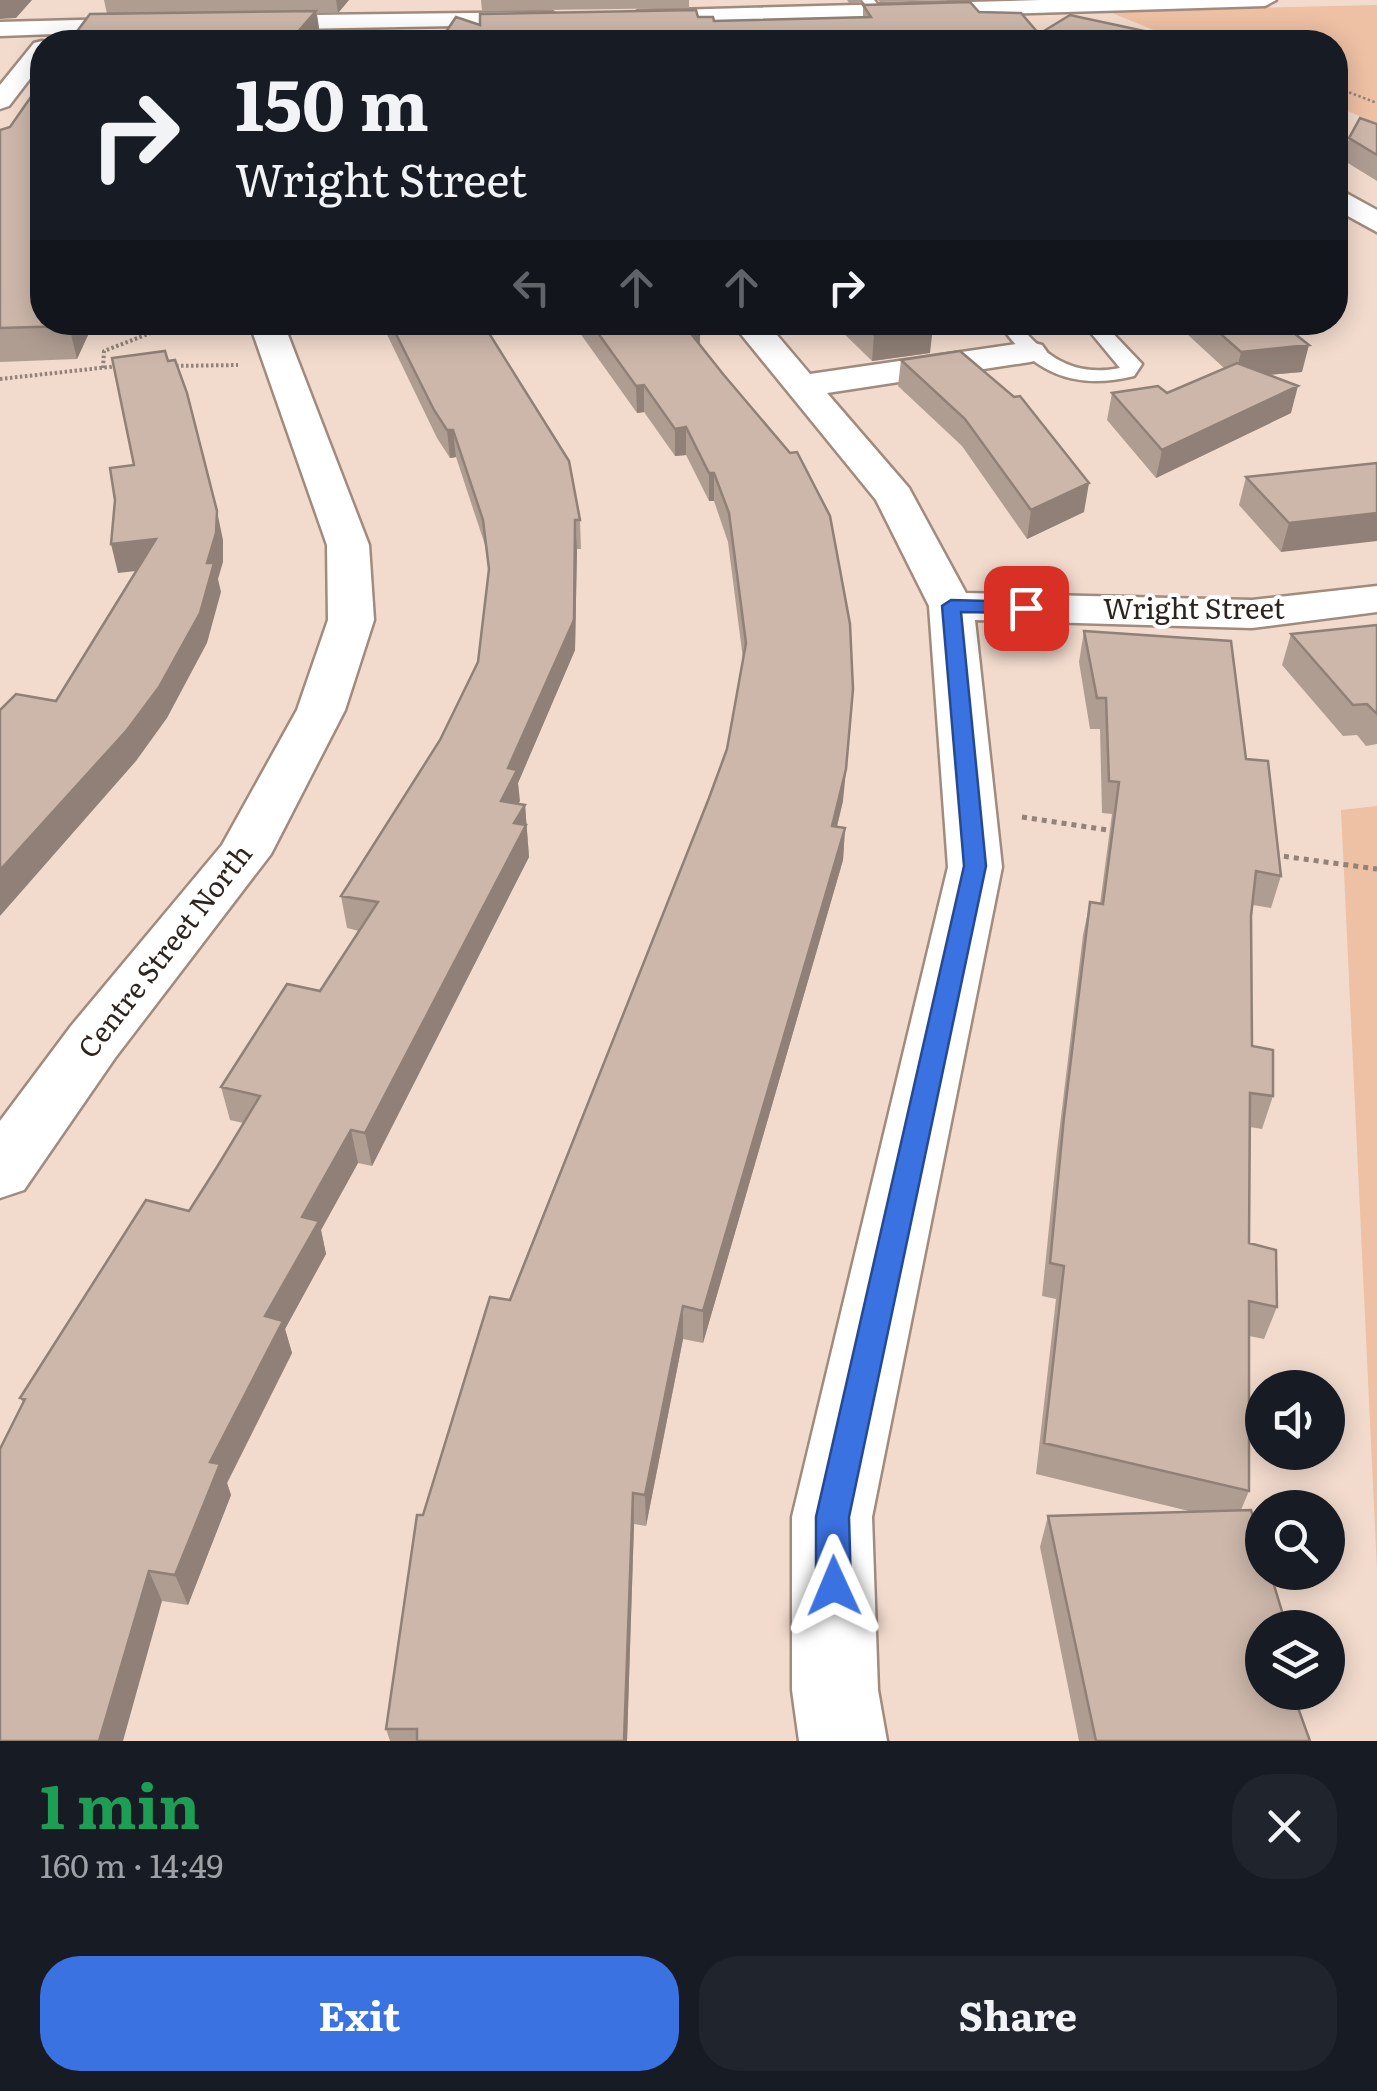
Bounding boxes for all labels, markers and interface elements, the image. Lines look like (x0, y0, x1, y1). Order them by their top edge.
text: 150 m (235, 49, 429, 153)
icon: right (70, 70, 200, 200)
text: Wright Street (235, 144, 527, 211)
icon: left (504, 260, 559, 315)
icon: ahead (609, 260, 664, 315)
icon: ahead (714, 260, 769, 315)
icon: right (819, 260, 874, 315)
pin (984, 566, 1069, 651)
icon: arrive (999, 581, 1054, 636)
street label: Wright Street (1103, 586, 1286, 628)
street label: Centre Street North (66, 834, 261, 1066)
map controls (1245, 1370, 1345, 1710)
button: sound (1245, 1370, 1345, 1470)
button: search (1245, 1490, 1345, 1590)
position arrow (782, 1534, 886, 1638)
button: layers (1245, 1610, 1345, 1710)
text: 1 min (40, 1758, 200, 1847)
button: close (1232, 1774, 1337, 1879)
text: 160 m · 14:49 (40, 1840, 223, 1888)
button: Exit (40, 1956, 679, 2071)
button: Share (699, 1956, 1337, 2071)

